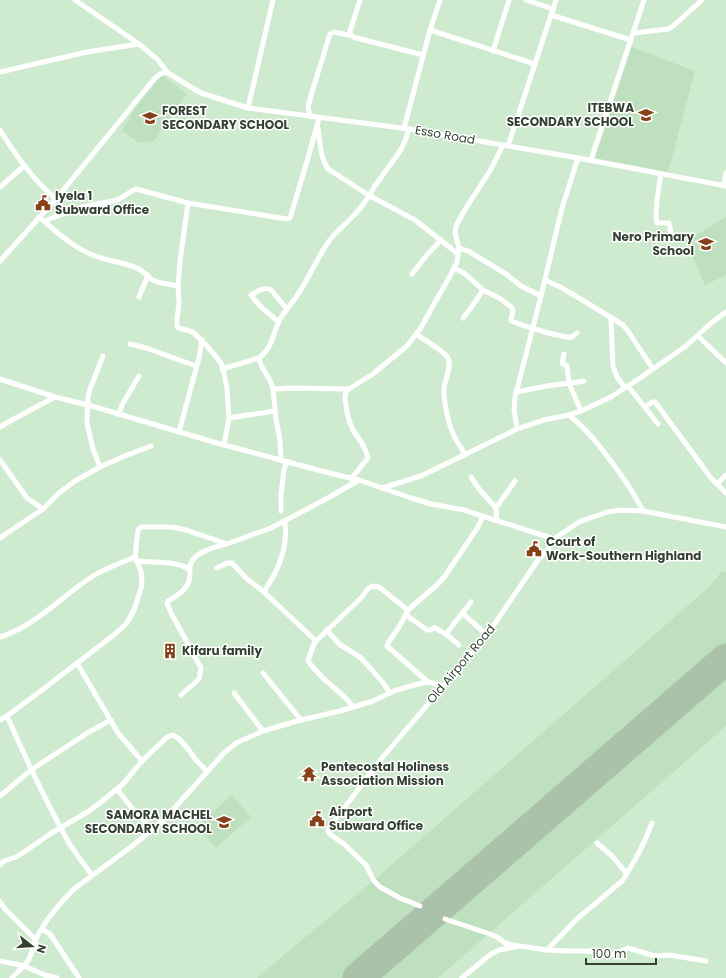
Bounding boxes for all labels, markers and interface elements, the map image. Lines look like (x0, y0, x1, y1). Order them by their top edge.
place label: ITEBWA SECONDARY SCHOOL (507, 99, 634, 130)
place label: FOREST SECONDARY SCHOOL (162, 102, 290, 133)
school or university icon: ITEBWA SECONDARY SCHOOL (637, 106, 655, 124)
school or university icon: FOREST SECONDARY SCHOOL (141, 109, 159, 127)
street label: Esso Road (414, 121, 476, 148)
place label: Iyela 1 Subward Office (55, 187, 150, 218)
public building icon: Iyela 1 Subward Office (34, 194, 52, 212)
place label: Nero Primary School (613, 228, 694, 259)
school or university icon: Nero Primary School (697, 235, 715, 253)
place label: Court of Work-Southern Highland (546, 533, 702, 564)
public building icon: Court of Work-Southern Highland (525, 540, 543, 558)
street label: Old Airport Road (423, 621, 499, 707)
building icon: Kifaru family (161, 642, 179, 660)
place label: Kifaru family (182, 642, 262, 659)
place label: Pentecostal Holiness Association Mission (321, 758, 450, 789)
temple icon: Pentecostal Holiness Association Mission (300, 765, 318, 783)
place label: Airport Subward Office (329, 803, 424, 834)
place label: SAMORA MACHEL SECONDARY SCHOOL (85, 806, 212, 837)
public building icon: Airport Subward Office (308, 810, 326, 828)
school or university icon: SAMORA MACHEL SECONDARY SCHOOL (215, 813, 233, 831)
north arrow (12, 926, 52, 966)
scale bar (586, 940, 656, 966)
text: N (33, 943, 50, 955)
text: 100 m (592, 945, 626, 962)

